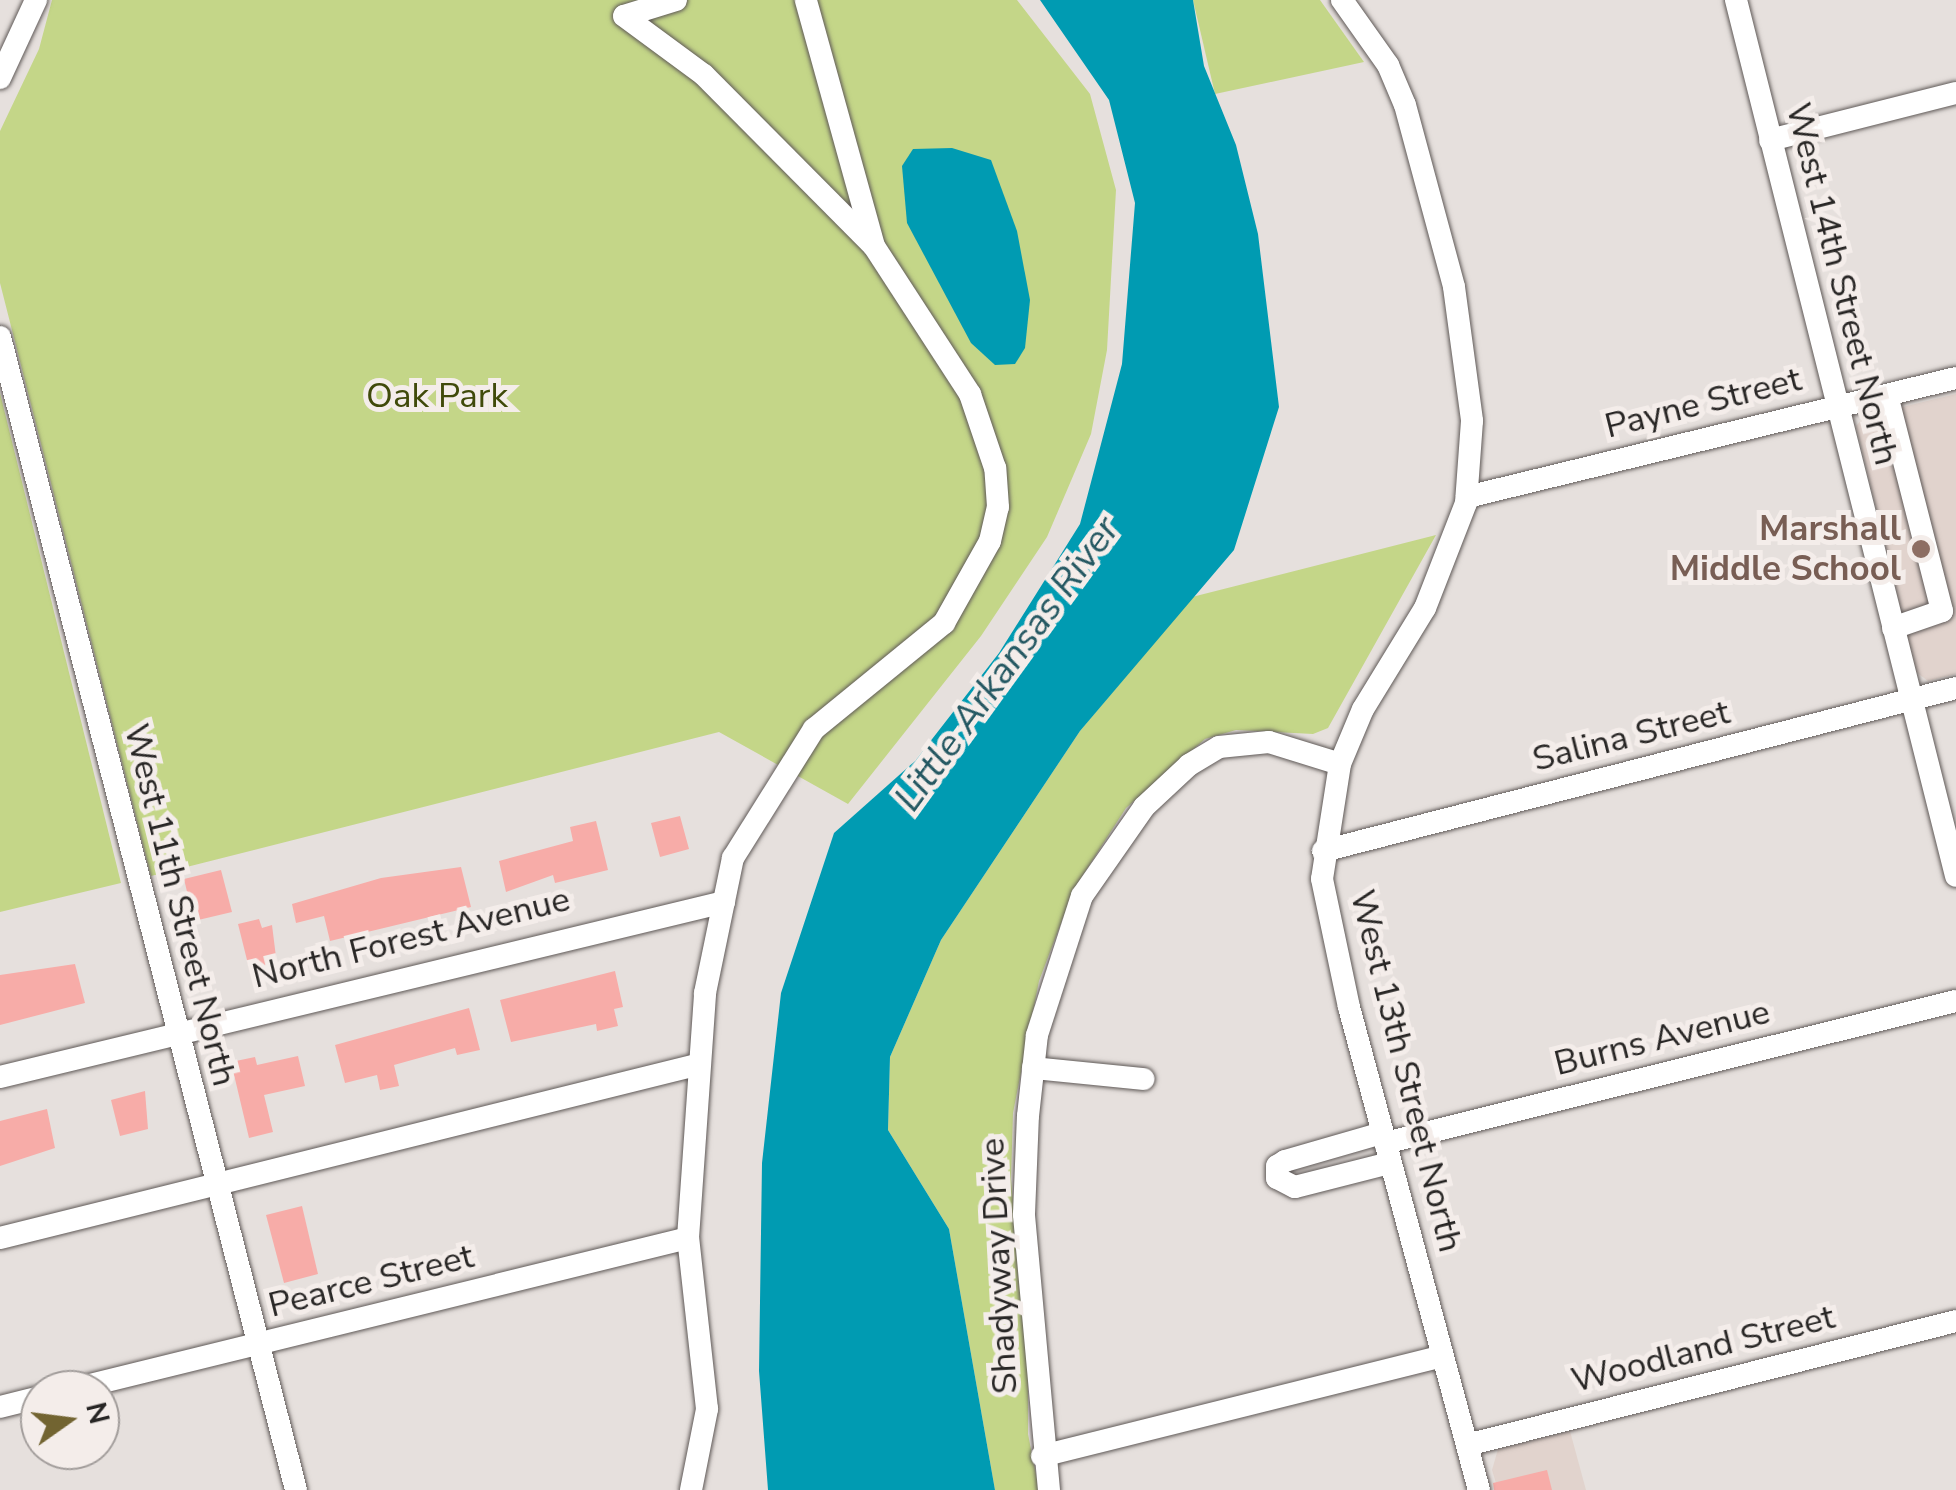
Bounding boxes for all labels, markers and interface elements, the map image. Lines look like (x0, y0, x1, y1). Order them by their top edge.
street label: West 14th Street North (1777, 99, 1907, 469)
street label: Payne Street (1601, 358, 1805, 448)
park label: Oak Park (366, 375, 508, 417)
water label: Little Arkansas River (885, 508, 1129, 820)
place label: Marshall Middle School (1670, 508, 1901, 590)
marker: Marshall Middle School (1910, 538, 1932, 560)
street label: Salina Street (1528, 691, 1734, 781)
street label: West 11th Street North (115, 720, 245, 1090)
street label: North Forest Avenue (248, 878, 574, 998)
street label: West 13th Street North (1341, 886, 1471, 1256)
street label: Burns Avenue (1550, 991, 1774, 1085)
street label: Shadyway Drive (971, 1137, 1027, 1395)
street label: Pearce Street (264, 1235, 478, 1327)
street label: Woodland Street (1567, 1296, 1839, 1402)
north arrow (20, 1370, 120, 1470)
text: N (76, 1398, 118, 1428)

